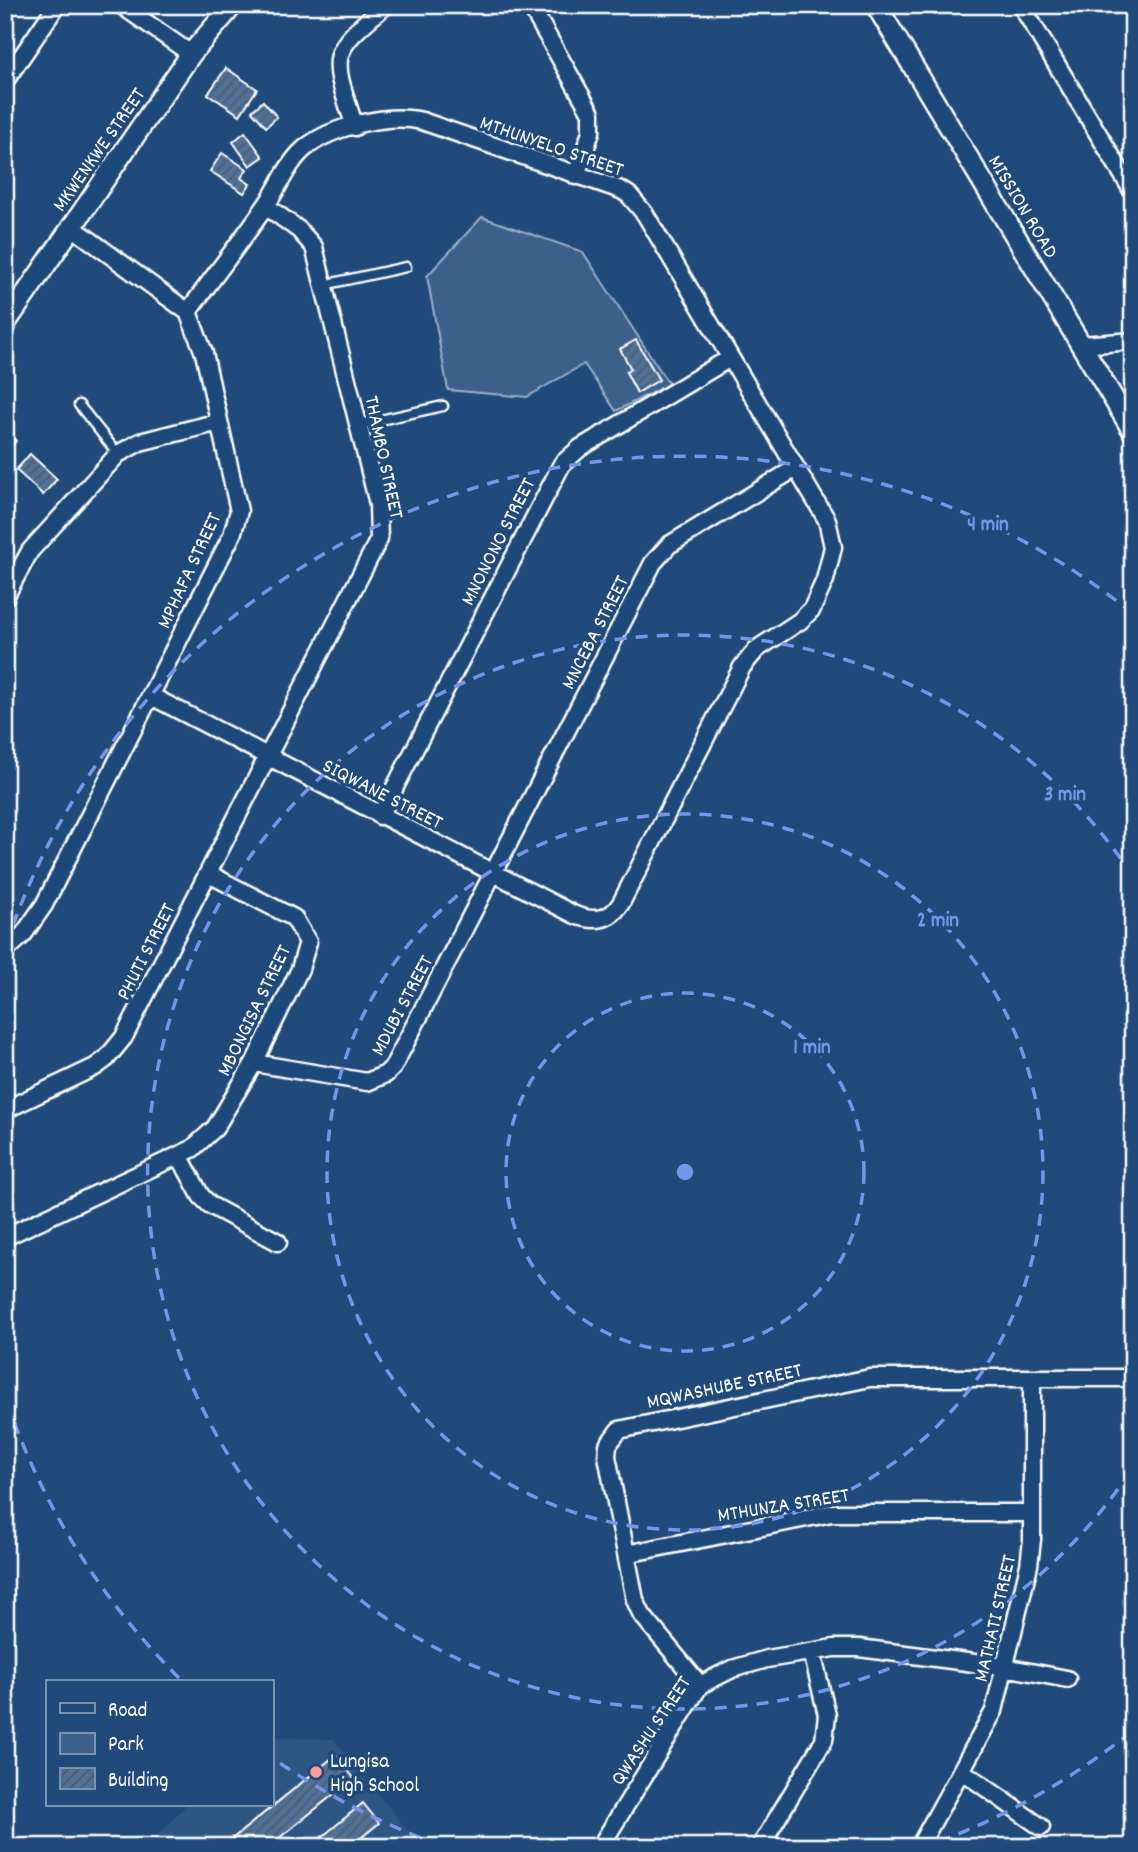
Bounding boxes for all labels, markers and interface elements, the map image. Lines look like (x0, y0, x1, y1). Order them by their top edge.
street label: MKWENKWE STREET (46, 82, 155, 219)
street label: MTHUNYELO STREET (475, 109, 627, 187)
street label: MISSION ROAD (979, 150, 1064, 265)
street label: THAMBO STREET (354, 393, 410, 523)
street label: MNONONO STREET (455, 473, 545, 611)
street label: MPHAFA STREET (151, 508, 231, 634)
text: 4 min (967, 511, 1009, 541)
street label: MNCEBA STREET (555, 571, 638, 695)
street label: SIQWANE STREET (316, 752, 448, 839)
text: 3 min (1044, 781, 1086, 811)
street label: PHUTI STREET (110, 898, 185, 1006)
text: 2 min (917, 907, 959, 937)
street label: MBONGISA STREET (211, 940, 301, 1082)
street label: MDUBI STREET (365, 950, 443, 1062)
text: 1 min (793, 1034, 831, 1064)
centre of rings (673, 1160, 697, 1184)
street label: MQWASHUBE STREET (644, 1357, 806, 1419)
street label: MTHUNZA STREET (716, 1482, 852, 1532)
street label: MATHATI STREET (968, 1552, 1026, 1685)
street label: QWASHU STREET (605, 1671, 701, 1792)
legend (46, 1680, 273, 1806)
text: Road (108, 1697, 147, 1727)
text: Park (108, 1731, 144, 1761)
place label: Lungisa High School (330, 1748, 419, 1802)
marker: Lungisa High School (308, 1764, 324, 1780)
text: Building (108, 1767, 168, 1797)

